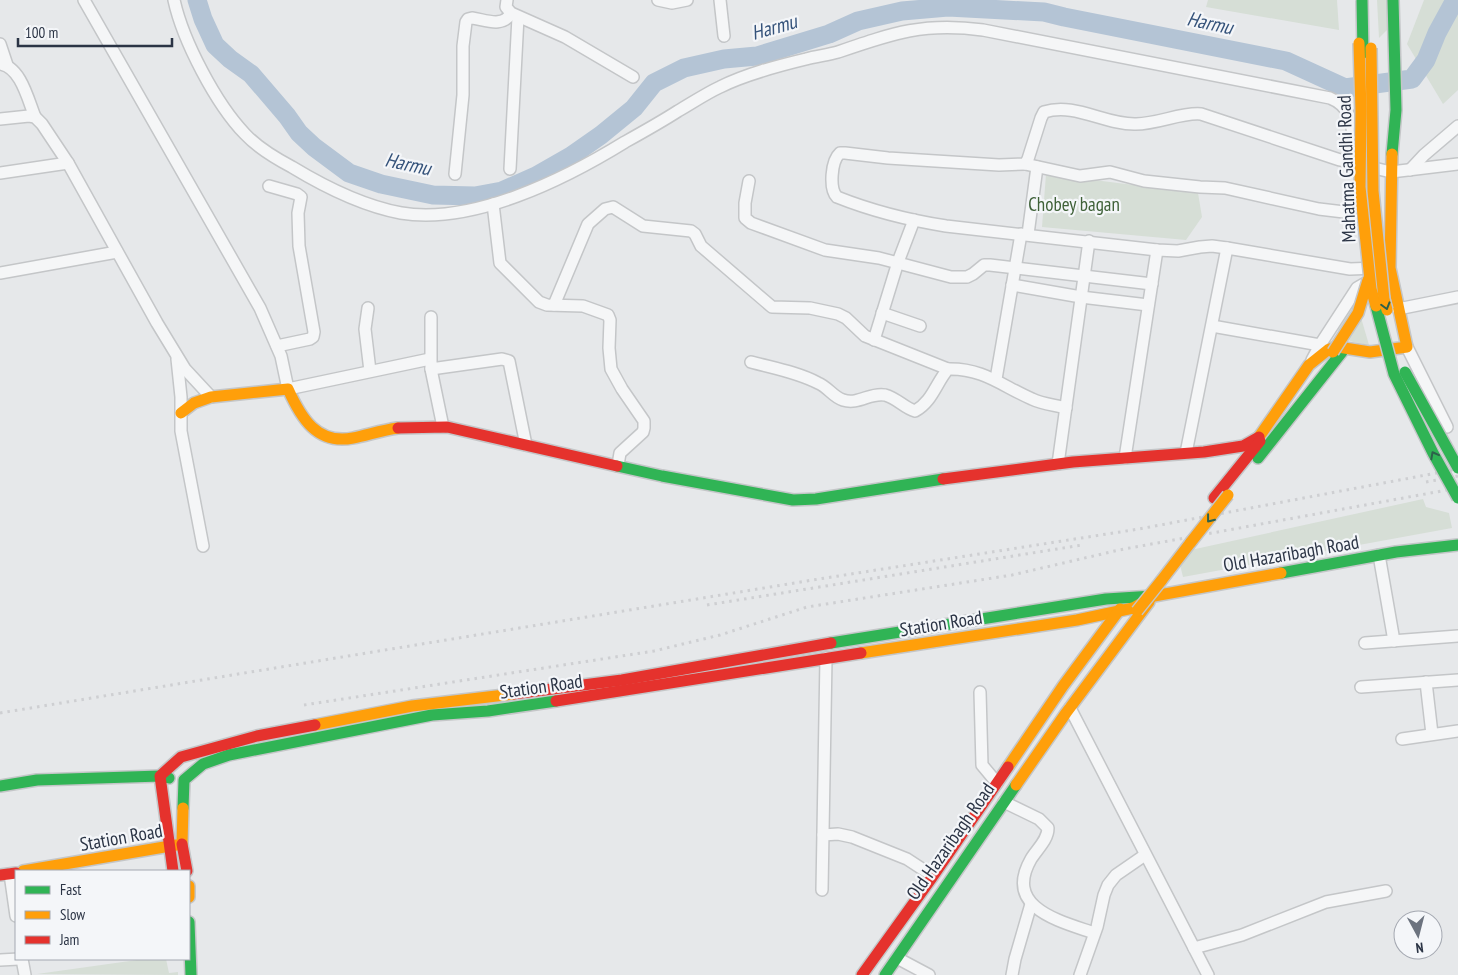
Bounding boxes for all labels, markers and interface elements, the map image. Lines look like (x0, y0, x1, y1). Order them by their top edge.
water label: Harmu (1185, 6, 1236, 41)
water label: Harmu (748, 8, 801, 46)
scale bar (18, 15, 171, 47)
text: 100 m (25, 23, 58, 42)
street label: Mahatma Gandhi Road (1331, 95, 1361, 243)
water label: Harmu (383, 147, 434, 182)
park label: Chobey bagan (1028, 192, 1120, 216)
one-way arrow (1380, 301, 1391, 310)
one-way arrow (1430, 451, 1440, 460)
one-way arrow (1207, 513, 1215, 522)
street label: Old Hazaribagh Road (1221, 529, 1361, 577)
street label: Station Road (898, 605, 984, 641)
street label: Station Road (498, 668, 584, 704)
street label: Old Hazaribagh Road (901, 778, 999, 904)
street label: Station Road (78, 818, 164, 856)
legend (15, 870, 190, 960)
text: Fast (60, 880, 81, 899)
text: Slow (60, 905, 85, 924)
north arrow (1393, 910, 1443, 960)
text: Jam (59, 930, 79, 949)
text: N (1415, 939, 1424, 957)

